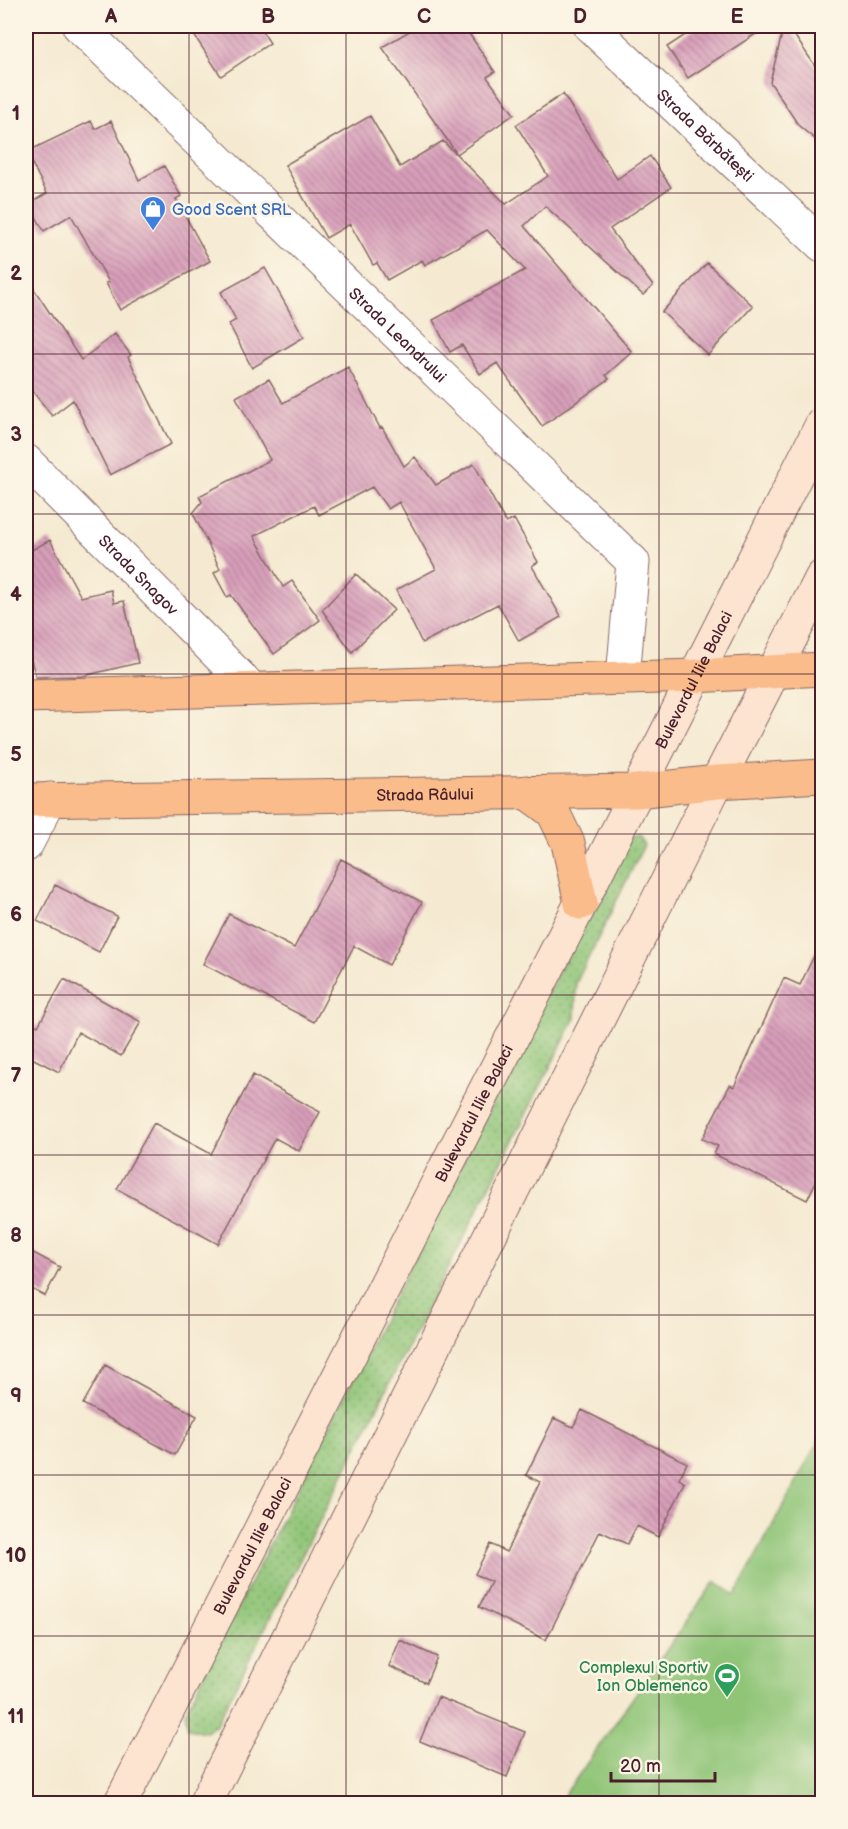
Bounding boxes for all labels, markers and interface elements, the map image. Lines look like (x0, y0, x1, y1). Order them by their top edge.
text: A (104, 5, 118, 29)
text: B (261, 5, 275, 29)
text: C (417, 5, 431, 29)
text: D (573, 5, 587, 29)
text: E (731, 5, 744, 29)
street label: Strada Bărbătești (652, 86, 757, 186)
text: 1 (12, 102, 20, 126)
shop icon: Good Scent SRL (138, 194, 168, 232)
place label: Good Scent SRL (172, 201, 292, 220)
text: 2 (10, 262, 22, 286)
street label: Strada Leandrului (344, 284, 450, 387)
text: 3 (10, 423, 22, 447)
street label: Strada Snagov (94, 532, 182, 620)
text: 4 (10, 583, 22, 607)
street label: Bulevardul Ilie Balaci (652, 608, 737, 752)
text: 5 (10, 743, 22, 767)
street label: Strada Râului (376, 785, 474, 806)
text: 6 (10, 903, 22, 927)
street label: Bulevardul Ilie Balaci (432, 1042, 518, 1186)
text: 7 (10, 1064, 22, 1088)
text: 8 (10, 1224, 22, 1248)
text: 9 (10, 1384, 22, 1408)
street label: Bulevardul Ilie Balaci (210, 1475, 296, 1618)
text: 10 (6, 1544, 26, 1568)
place label: Complexul Sportiv Ion Oblemenco (579, 1659, 708, 1696)
sports icon: Complexul Sportiv Ion Oblemenco (712, 1661, 742, 1699)
text: 11 (8, 1705, 24, 1729)
scale bar (611, 1745, 714, 1783)
text: 20 m (620, 1756, 661, 1777)

